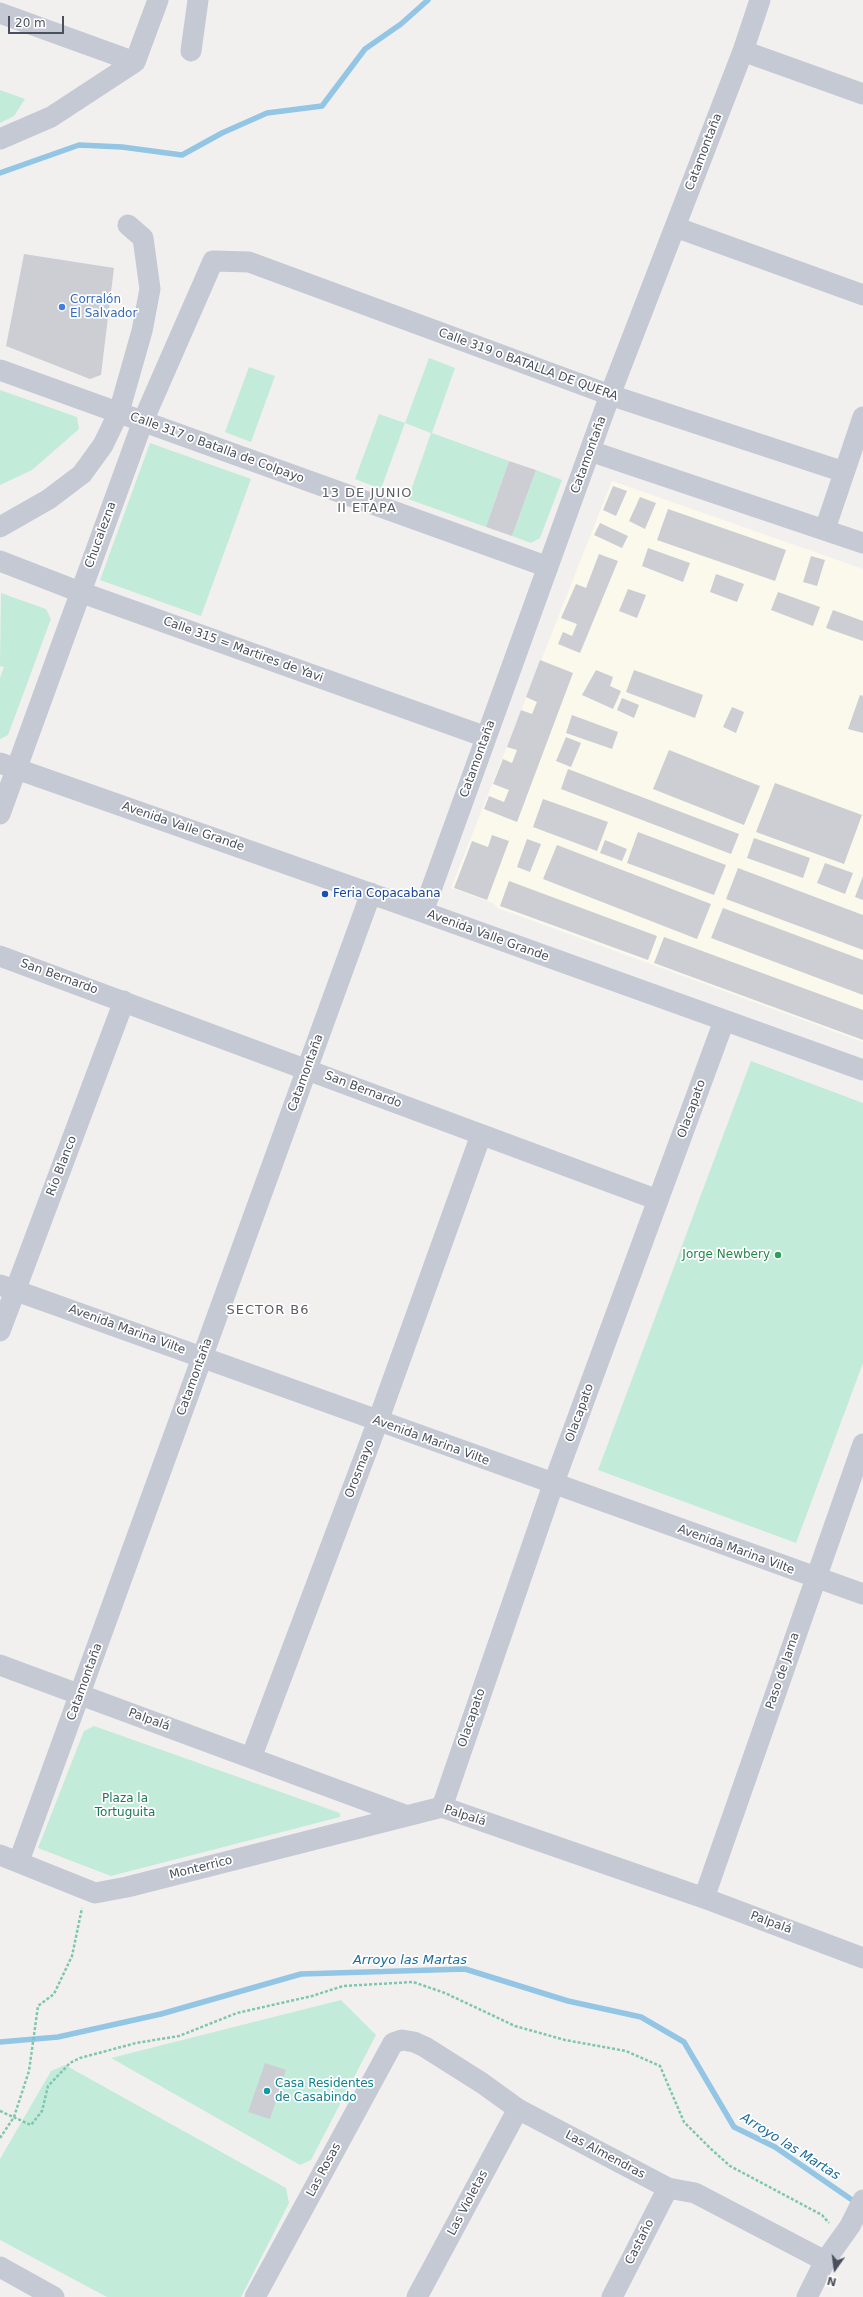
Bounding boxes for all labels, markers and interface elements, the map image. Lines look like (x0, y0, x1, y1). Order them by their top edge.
scale bar (10, 8, 66, 34)
text: 20 m (15, 16, 46, 30)
street label: Catamontaña (683, 111, 725, 193)
place label: Corralón El Salvador (70, 293, 137, 321)
marker: Corralón El Salvador (57, 302, 67, 312)
street label: Calle 319 o BATALLA DE QUERA (436, 326, 620, 404)
street label: Calle 317 o Batalla de Colpayo (128, 410, 306, 486)
street label: Catamontaña (568, 414, 610, 496)
district label: 13 DE JUNIO II ETAPA (321, 486, 413, 517)
street label: Chucalezna (82, 500, 120, 570)
street label: Calle 315 = Martires de Yavi (161, 614, 325, 686)
street label: Catamontaña (457, 718, 499, 800)
street label: Avenida Valle Grande (120, 799, 246, 855)
place label: Feria Copacabana (333, 887, 441, 901)
marker: Feria Copacabana (320, 889, 330, 899)
street label: Avenida Valle Grande (425, 907, 551, 965)
street label: San Bernardo (18, 956, 100, 998)
street label: Catamontaña (285, 1032, 327, 1114)
street label: San Bernardo (322, 1069, 404, 1111)
street label: Olacapato (675, 1078, 709, 1140)
street label: Río Blanco (44, 1134, 80, 1198)
place label: Jorge Newbery (682, 1248, 770, 1262)
marker: Jorge Newbery (773, 1250, 783, 1260)
street label: Avenida Marina Vilte (67, 1302, 187, 1358)
district label: SECTOR B6 (226, 1303, 310, 1319)
street label: Catamontaña (174, 1336, 216, 1418)
street label: Olacapato (563, 1382, 597, 1444)
street label: Avenida Marina Vilte (371, 1413, 491, 1469)
street label: Orosmayo (342, 1438, 378, 1500)
street label: Avenida Marina Vilte (676, 1522, 796, 1578)
street label: Paso de Jama (763, 1631, 803, 1711)
street label: Catamontaña (64, 1641, 106, 1723)
street label: Olacapato (455, 1687, 489, 1749)
street label: Palpalá (126, 1706, 172, 1734)
park label: Plaza la Tortuguita (95, 1792, 155, 1820)
street label: Palpalá (442, 1803, 488, 1829)
street label: Monterrico (168, 1853, 234, 1883)
street label: Palpalá (748, 1909, 794, 1937)
water label: Arroyo las Martas (353, 1953, 467, 1969)
place label: Casa Residentes de Casabindo (275, 2077, 374, 2105)
marker: Casa Residentes de Casabindo (262, 2086, 272, 2096)
water label: Arroyo las Martas (737, 2110, 843, 2184)
street label: Las Almendras (563, 2128, 647, 2182)
street label: Las Rosas (304, 2141, 344, 2199)
street label: Las Violetas (445, 2168, 491, 2238)
street label: Castaño (622, 2217, 658, 2267)
north arrow (815, 2249, 855, 2289)
text: N (826, 2274, 838, 2289)

